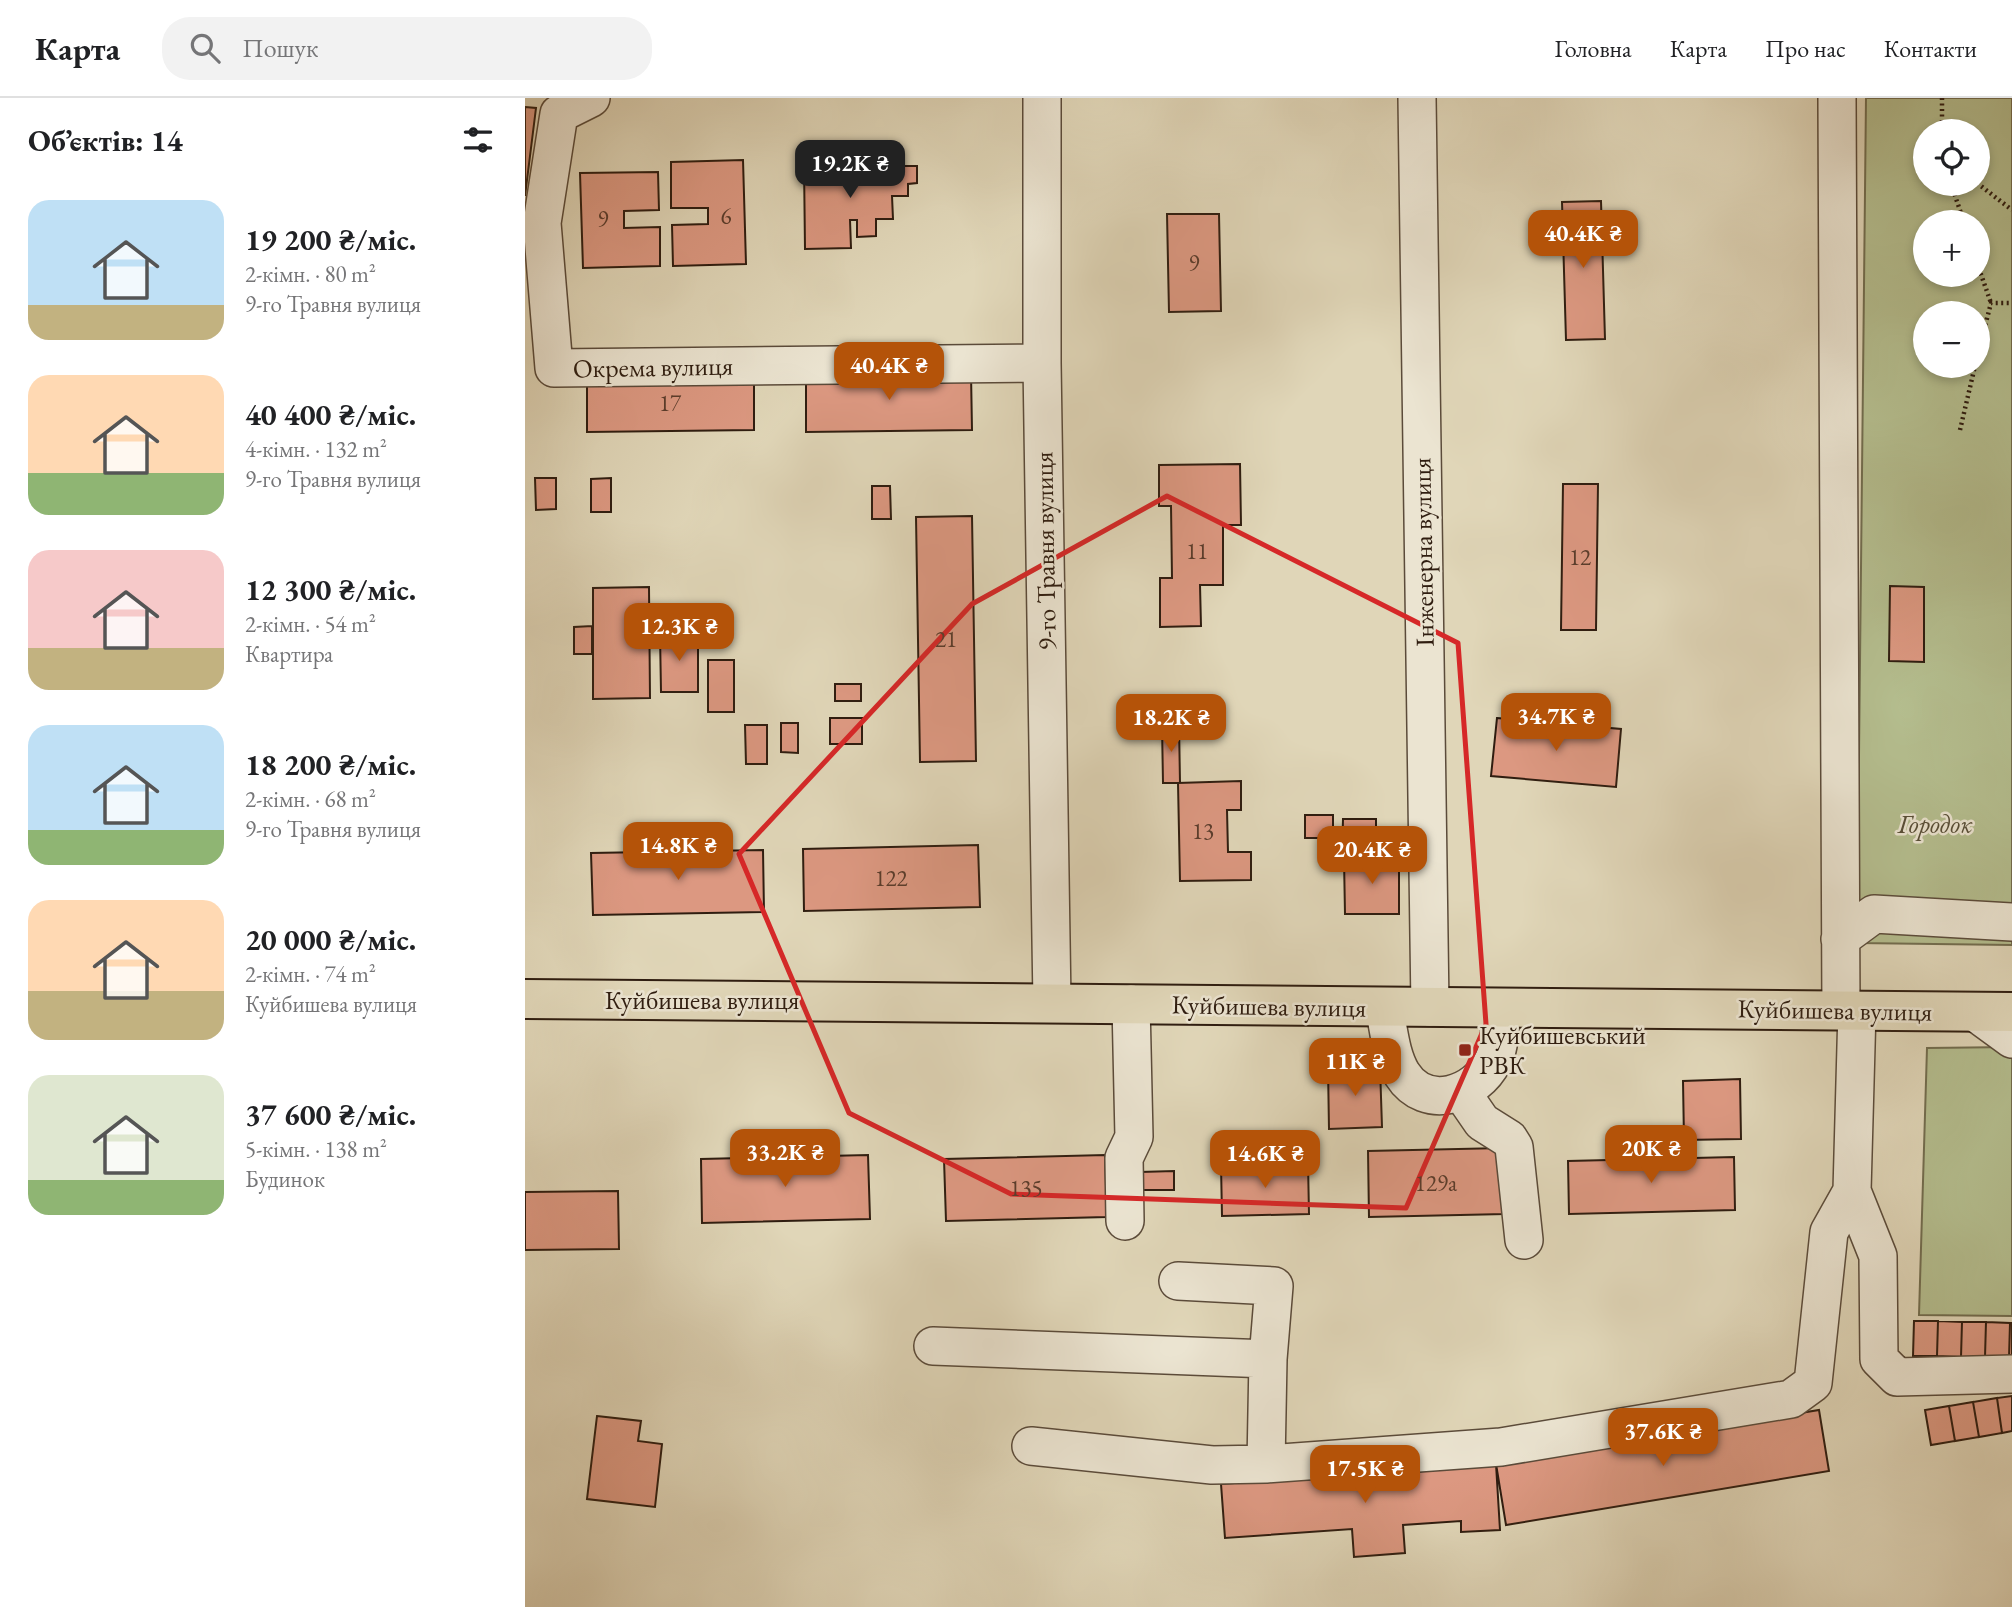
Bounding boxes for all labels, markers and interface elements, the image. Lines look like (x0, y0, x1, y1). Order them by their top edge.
search box (162, 17, 652, 80)
text: Карта (35, 27, 120, 70)
icon: search (186, 29, 224, 67)
text: Пошук (242, 31, 318, 65)
text: Головна (1554, 33, 1632, 64)
text: Карта (1670, 33, 1727, 64)
text: Про нас (1765, 33, 1846, 64)
text: Контакти (1884, 33, 1977, 64)
map controls (1913, 119, 1990, 378)
button: locate (1913, 119, 1990, 196)
text: Об’єктів: 14 (28, 121, 183, 160)
icon: filters (459, 121, 497, 159)
pin: 19.2K ₴ (785, 140, 915, 200)
text: 19.2K ₴ (811, 148, 889, 178)
house number: 6 (720, 201, 732, 231)
house number: 9 (597, 204, 609, 234)
button: + (1913, 210, 1990, 287)
pin: 40.4K ₴ (1518, 211, 1648, 270)
text: 40.4K ₴ (1544, 218, 1622, 248)
text: 19 200 ₴/міс. (245, 220, 416, 259)
icon: home (84, 228, 168, 312)
house number: 9 (1188, 248, 1200, 278)
text: 2-кімн. · 80 m² (245, 259, 376, 289)
text: 9-го Травня вулиця (245, 289, 421, 319)
button: − (1913, 301, 1990, 378)
pin: 40.4K ₴ (824, 342, 954, 402)
street label: Окрема вулиця (573, 349, 733, 385)
text: 40.4K ₴ (850, 350, 928, 380)
house number: 17 (659, 388, 682, 418)
text: 40 400 ₴/міс. (245, 395, 416, 434)
icon: home (84, 403, 168, 487)
text: 4-кімн. · 132 m² (245, 434, 387, 464)
street label: 9-го Травня вулиця (1026, 451, 1064, 651)
street label: Інженерна вулиця (1404, 457, 1442, 647)
text: 9-го Травня вулиця (245, 464, 421, 494)
house number: 11 (1186, 536, 1208, 566)
house number: 12 (1569, 542, 1591, 572)
text: 12 300 ₴/міс. (245, 570, 416, 609)
icon: home (84, 578, 168, 662)
pin: 12.3K ₴ (614, 603, 744, 663)
text: 2-кімн. · 54 m² (245, 609, 376, 639)
text: 12.3K ₴ (640, 611, 718, 641)
house number: 21 (935, 624, 957, 654)
text: Квартира (245, 639, 333, 669)
pin: 18.2K ₴ (1106, 694, 1236, 754)
pin: 34.7K ₴ (1491, 694, 1621, 753)
text: 34.7K ₴ (1517, 701, 1595, 731)
text: 18.2K ₴ (1132, 702, 1210, 732)
text: 18 200 ₴/міс. (245, 745, 416, 784)
icon: home (84, 753, 168, 837)
text: 2-кімн. · 68 m² (245, 784, 376, 814)
park label: Городок (1897, 807, 1973, 841)
text: 9-го Травня вулиця (245, 814, 421, 844)
house number: 13 (1192, 816, 1214, 846)
pin: 14.8K ₴ (613, 822, 743, 882)
pin: 20.4K ₴ (1307, 826, 1437, 886)
text: 14.8K ₴ (639, 830, 717, 860)
text: 20.4K ₴ (1333, 834, 1411, 864)
house number: 122 (874, 863, 908, 893)
text: 20 000 ₴/міс. (245, 920, 416, 959)
icon: home (84, 928, 168, 1012)
text: 2-кімн. · 74 m² (245, 959, 376, 989)
street label: Куйбишева вулиця (605, 983, 799, 1017)
street label: Куйбишева вулиця (1171, 987, 1367, 1025)
text: Куйбишева вулиця (245, 989, 417, 1019)
street label: Куйбишева вулиця (1737, 991, 1933, 1029)
place label: Куйбишевський РВК (1479, 1018, 1646, 1082)
pin: 11K ₴ (1306, 1038, 1404, 1098)
marker: Куйбишевський РВК (1457, 1042, 1473, 1058)
text: 11K ₴ (1325, 1046, 1385, 1076)
text: 37 600 ₴/міс. (245, 1095, 416, 1134)
icon: home (84, 1103, 168, 1187)
pin: 20K ₴ (1602, 1126, 1700, 1185)
pin: 33.2K ₴ (720, 1130, 850, 1189)
pin: 14.6K ₴ (1200, 1130, 1330, 1190)
text: 20K ₴ (1621, 1133, 1681, 1163)
text: 5-кімн. · 138 m² (245, 1134, 387, 1164)
text: 33.2K ₴ (746, 1137, 824, 1167)
text: 14.6K ₴ (1226, 1138, 1304, 1168)
text: Будинок (245, 1164, 325, 1194)
house number: 129а (1415, 1168, 1458, 1198)
house number: 135 (1009, 1173, 1043, 1203)
pin: 37.6K ₴ (1598, 1408, 1728, 1468)
text: 37.6K ₴ (1624, 1416, 1702, 1446)
pin: 17.5K ₴ (1300, 1446, 1430, 1505)
text: 17.5K ₴ (1326, 1453, 1404, 1483)

